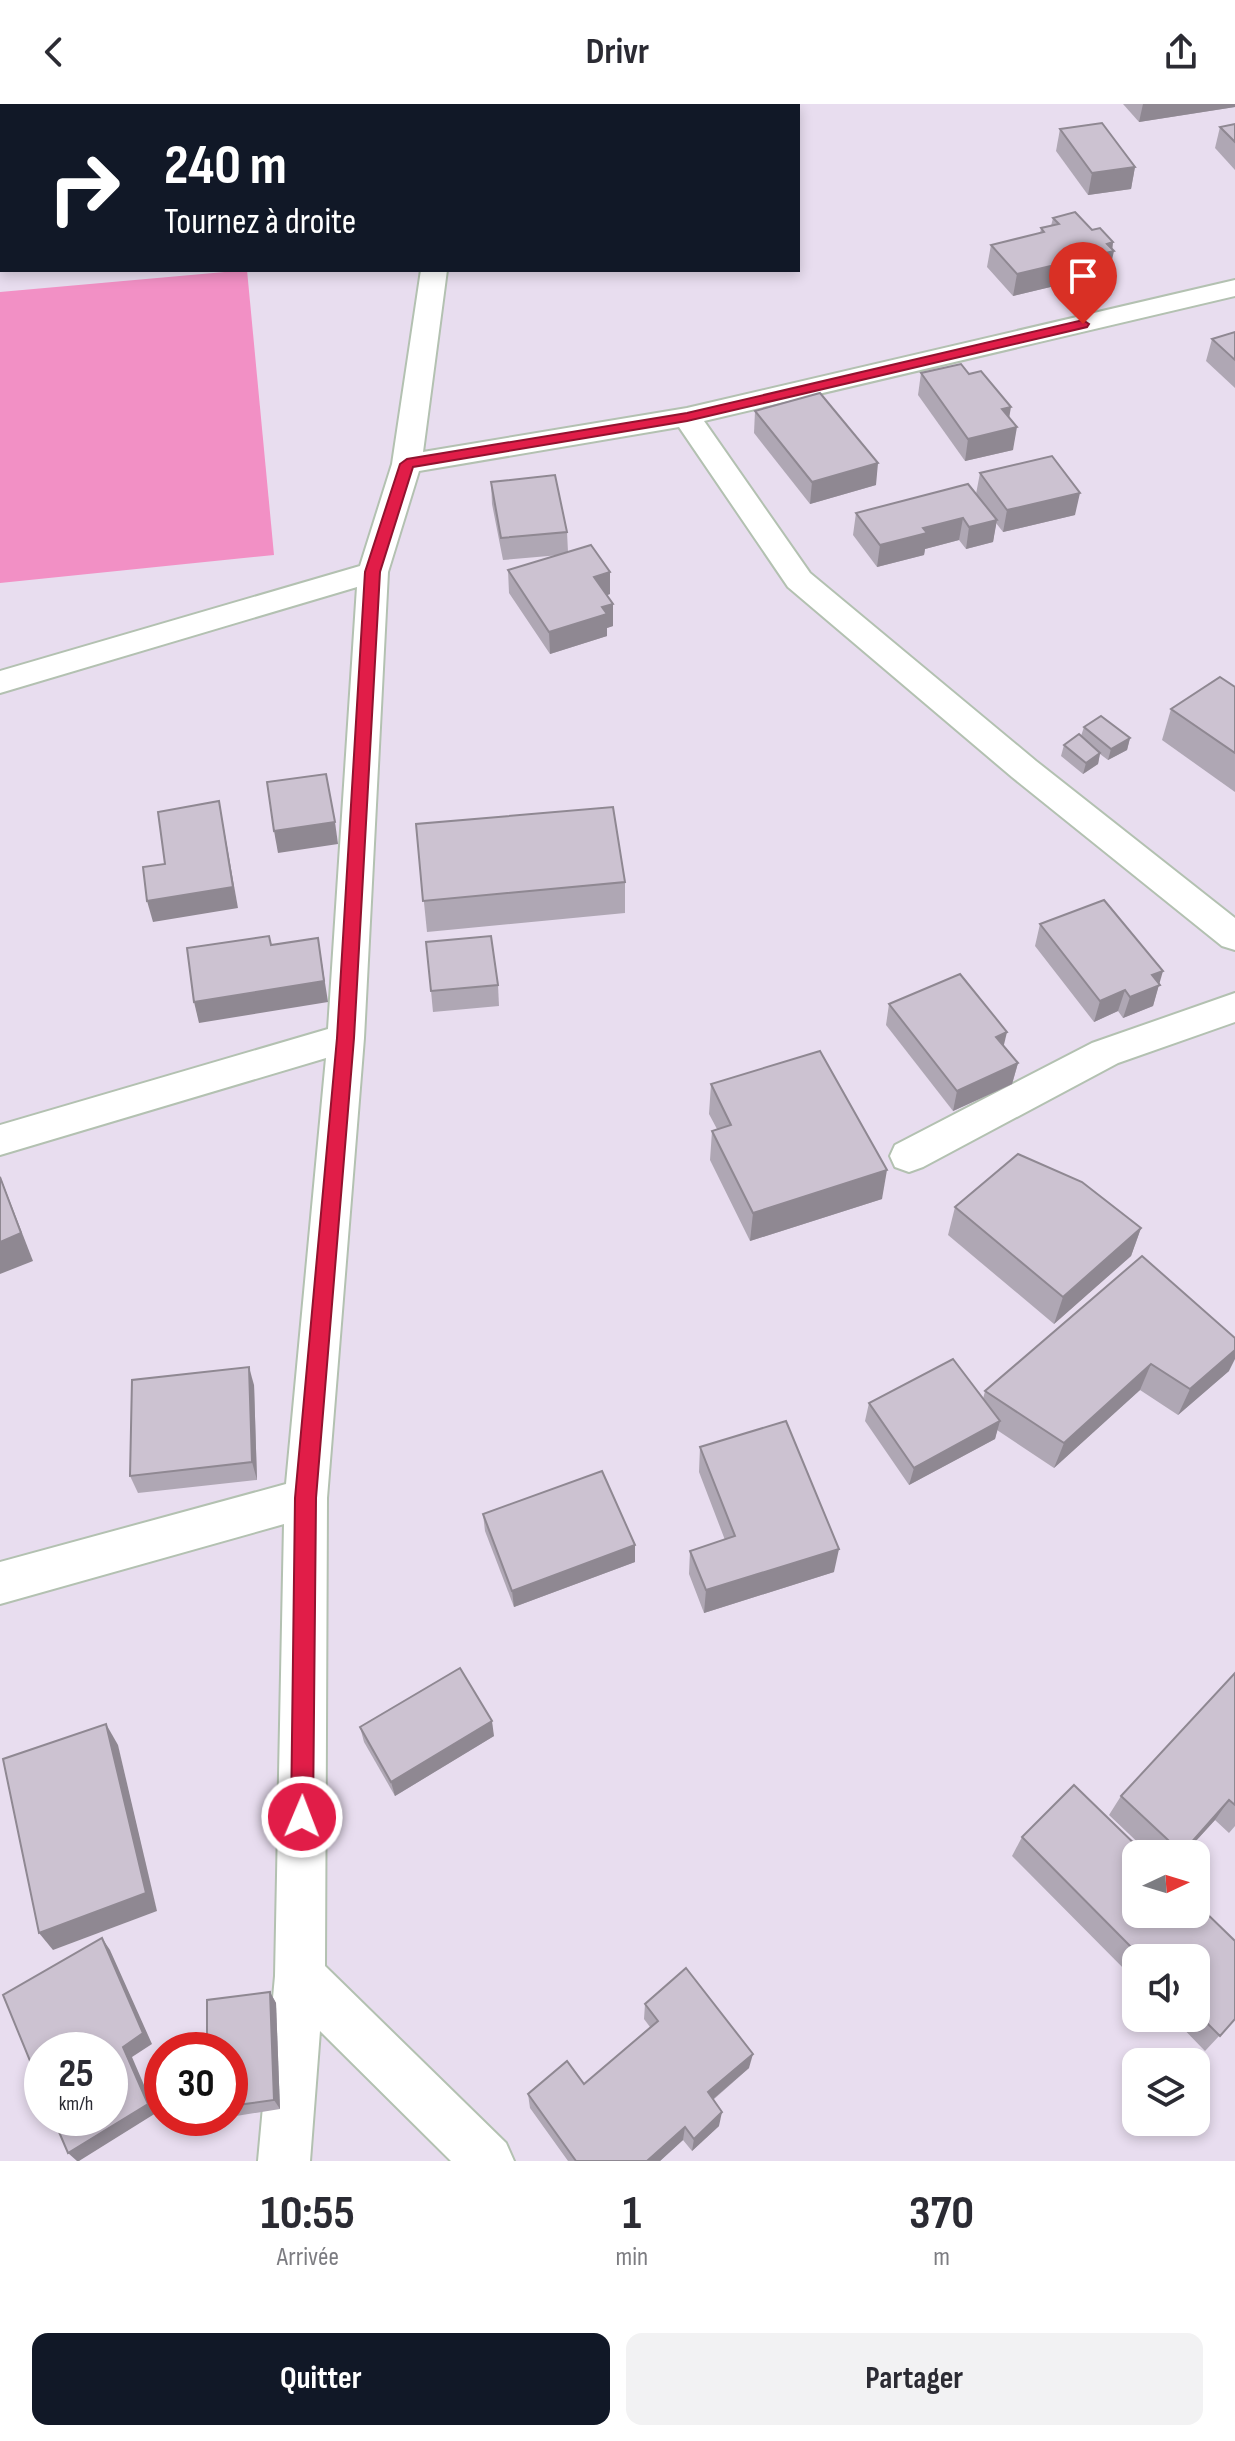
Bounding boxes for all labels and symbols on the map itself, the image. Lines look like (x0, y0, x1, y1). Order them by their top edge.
pin (1049, 242, 1117, 324)
position arrow (260, 1775, 344, 1859)
north arrow (1122, 1840, 1210, 1928)
speed limit sign: 30 (144, 2032, 248, 2136)

